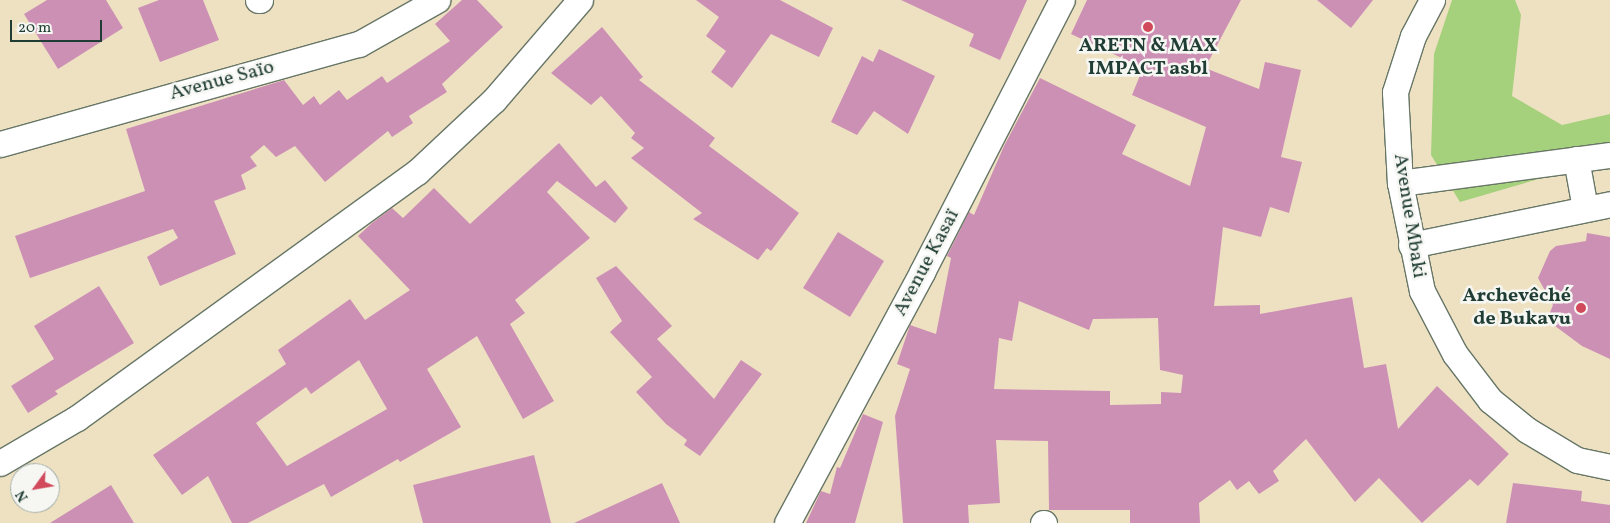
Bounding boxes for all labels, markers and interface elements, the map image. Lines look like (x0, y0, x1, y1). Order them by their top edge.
scale bar (12, 10, 105, 42)
text: 20 m (18, 18, 51, 39)
marker: ARETN & MAX IMPACT asbl (1142, 21, 1154, 33)
place label: ARETN & MAX IMPACT asbl (1079, 35, 1217, 82)
street label: Avenue Saïo (167, 56, 277, 106)
street label: Avenue Mbaki (1387, 152, 1431, 280)
street label: Avenue Kasaï (889, 206, 965, 320)
place label: Archevêché de Bukavu (1462, 284, 1571, 331)
marker: Archevêché de Bukavu (1575, 302, 1587, 314)
north arrow (10, 463, 60, 513)
text: N (12, 486, 33, 505)

